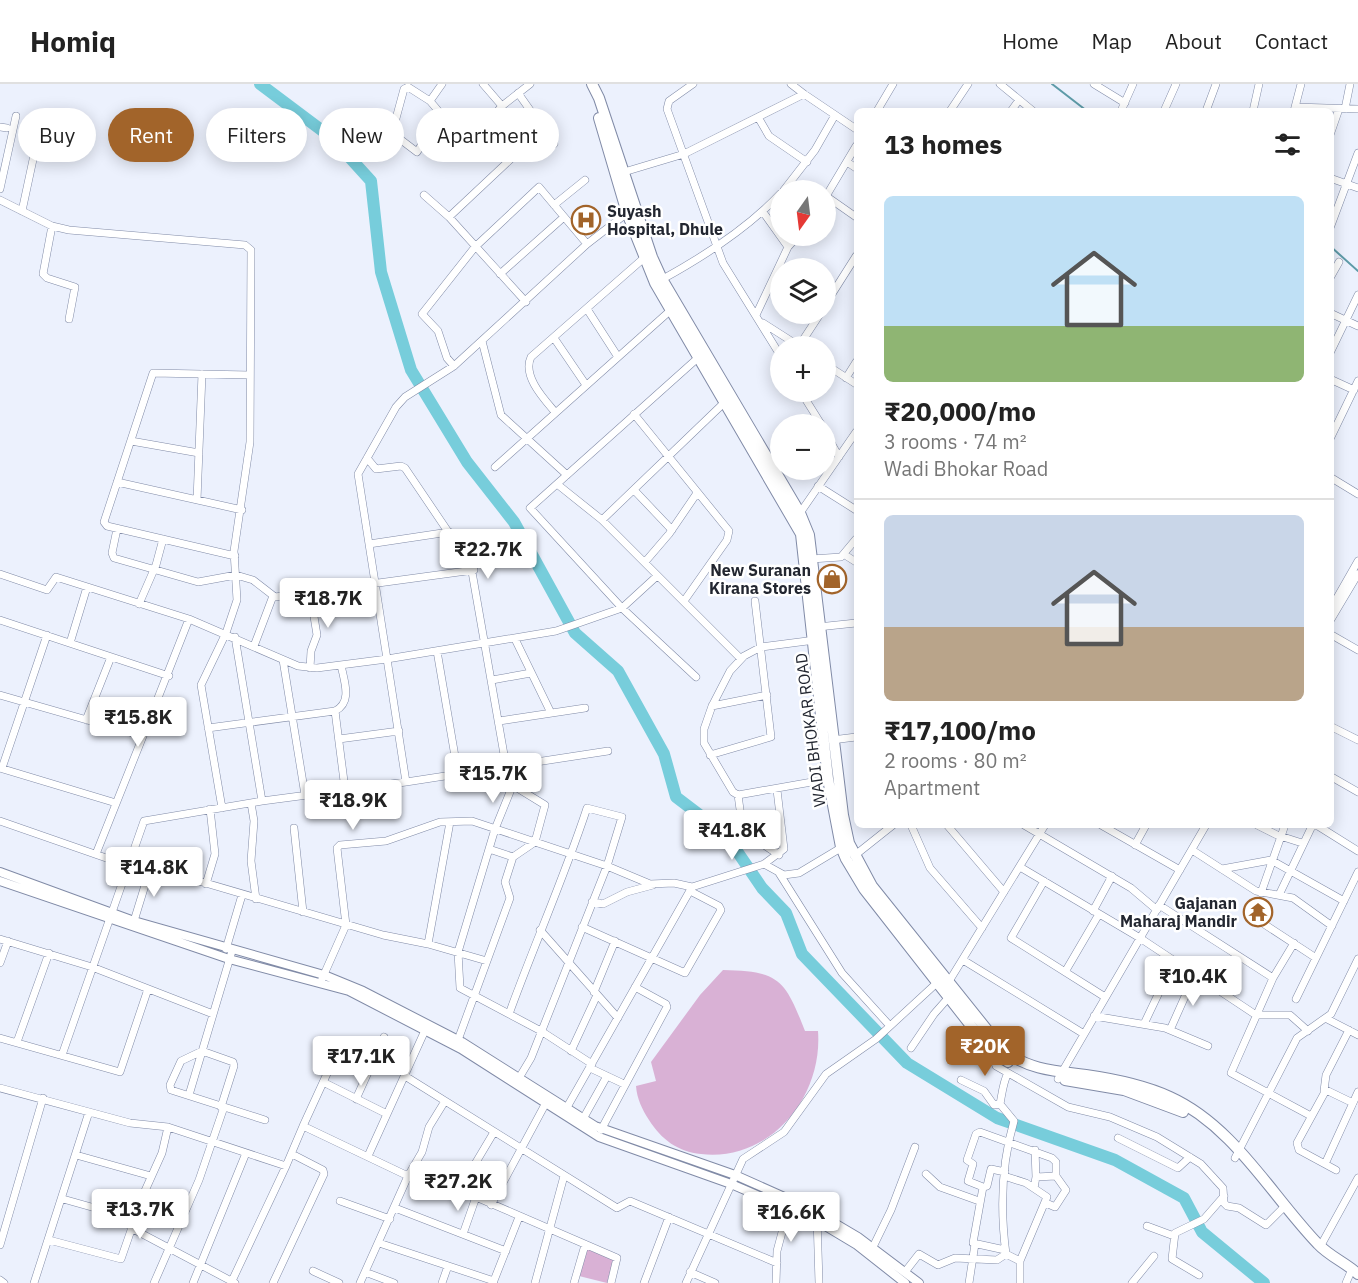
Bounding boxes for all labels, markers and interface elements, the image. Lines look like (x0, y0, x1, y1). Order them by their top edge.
text: Homiq (30, 23, 116, 60)
text: Home (1002, 27, 1059, 55)
text: Map (1092, 27, 1132, 55)
text: About (1165, 27, 1222, 55)
text: Contact (1255, 27, 1328, 55)
chip: Buy (18, 108, 96, 162)
chip: Rent (108, 108, 194, 162)
chip: Filters (206, 108, 307, 162)
chip: New (319, 108, 404, 162)
chip: Apartment (416, 108, 559, 162)
text: 13 homes (884, 127, 1002, 161)
icon: filters (1271, 128, 1304, 161)
north arrow (770, 180, 836, 246)
map controls (770, 180, 836, 480)
place label: Suyash Hospital, Dhule (607, 201, 723, 239)
hospital icon: Suyash Hospital, Dhule (570, 204, 602, 236)
icon: home (1040, 235, 1148, 343)
button: layers (770, 258, 836, 324)
button: + (770, 336, 836, 402)
text: ₹20,000/mo (884, 394, 1036, 428)
button: − (770, 414, 836, 480)
text: 3 rooms · 74 m² (884, 428, 1027, 455)
text: Wadi Bhokar Road (884, 455, 1048, 482)
pin: ₹22.7K (439, 529, 537, 580)
text: ₹22.7K (454, 535, 522, 562)
icon: home (1040, 554, 1148, 662)
place label: New Suranan Kirana Stores (709, 560, 811, 598)
shop icon: New Suranan Kirana Stores (816, 563, 848, 595)
pin: ₹18.7K (279, 578, 377, 629)
text: ₹18.7K (294, 584, 362, 611)
street label: WADI BHOKAR ROAD (791, 652, 829, 808)
pin: ₹15.8K (89, 697, 187, 748)
text: ₹15.8K (104, 703, 172, 730)
text: ₹17,100/mo (884, 713, 1036, 747)
text: 2 rooms · 80 m² (884, 747, 1027, 774)
pin: ₹15.7K (444, 753, 542, 804)
text: ₹15.7K (459, 759, 527, 786)
text: Apartment (884, 774, 980, 801)
pin: ₹18.9K (304, 780, 402, 831)
text: ₹18.9K (319, 786, 387, 813)
pin: ₹41.8K (683, 810, 781, 861)
text: ₹41.8K (698, 816, 766, 843)
pin: ₹14.8K (105, 847, 203, 898)
text: ₹14.8K (120, 853, 188, 880)
place label: Gajanan Maharaj Mandir (1120, 893, 1238, 931)
temple icon: Gajanan Maharaj Mandir (1242, 896, 1274, 928)
pin: ₹10.4K (1144, 956, 1242, 1007)
text: ₹10.4K (1159, 962, 1227, 989)
pin: ₹20K (949, 1026, 1021, 1077)
text: ₹20K (960, 1032, 1010, 1059)
pin: ₹17.1K (312, 1036, 410, 1087)
text: ₹17.1K (327, 1042, 395, 1069)
pin: ₹27.2K (409, 1161, 507, 1212)
text: ₹27.2K (424, 1167, 492, 1194)
pin: ₹13.7K (91, 1189, 189, 1240)
pin: ₹16.6K (742, 1192, 840, 1243)
text: ₹13.7K (106, 1195, 174, 1222)
text: ₹16.6K (757, 1198, 825, 1225)

